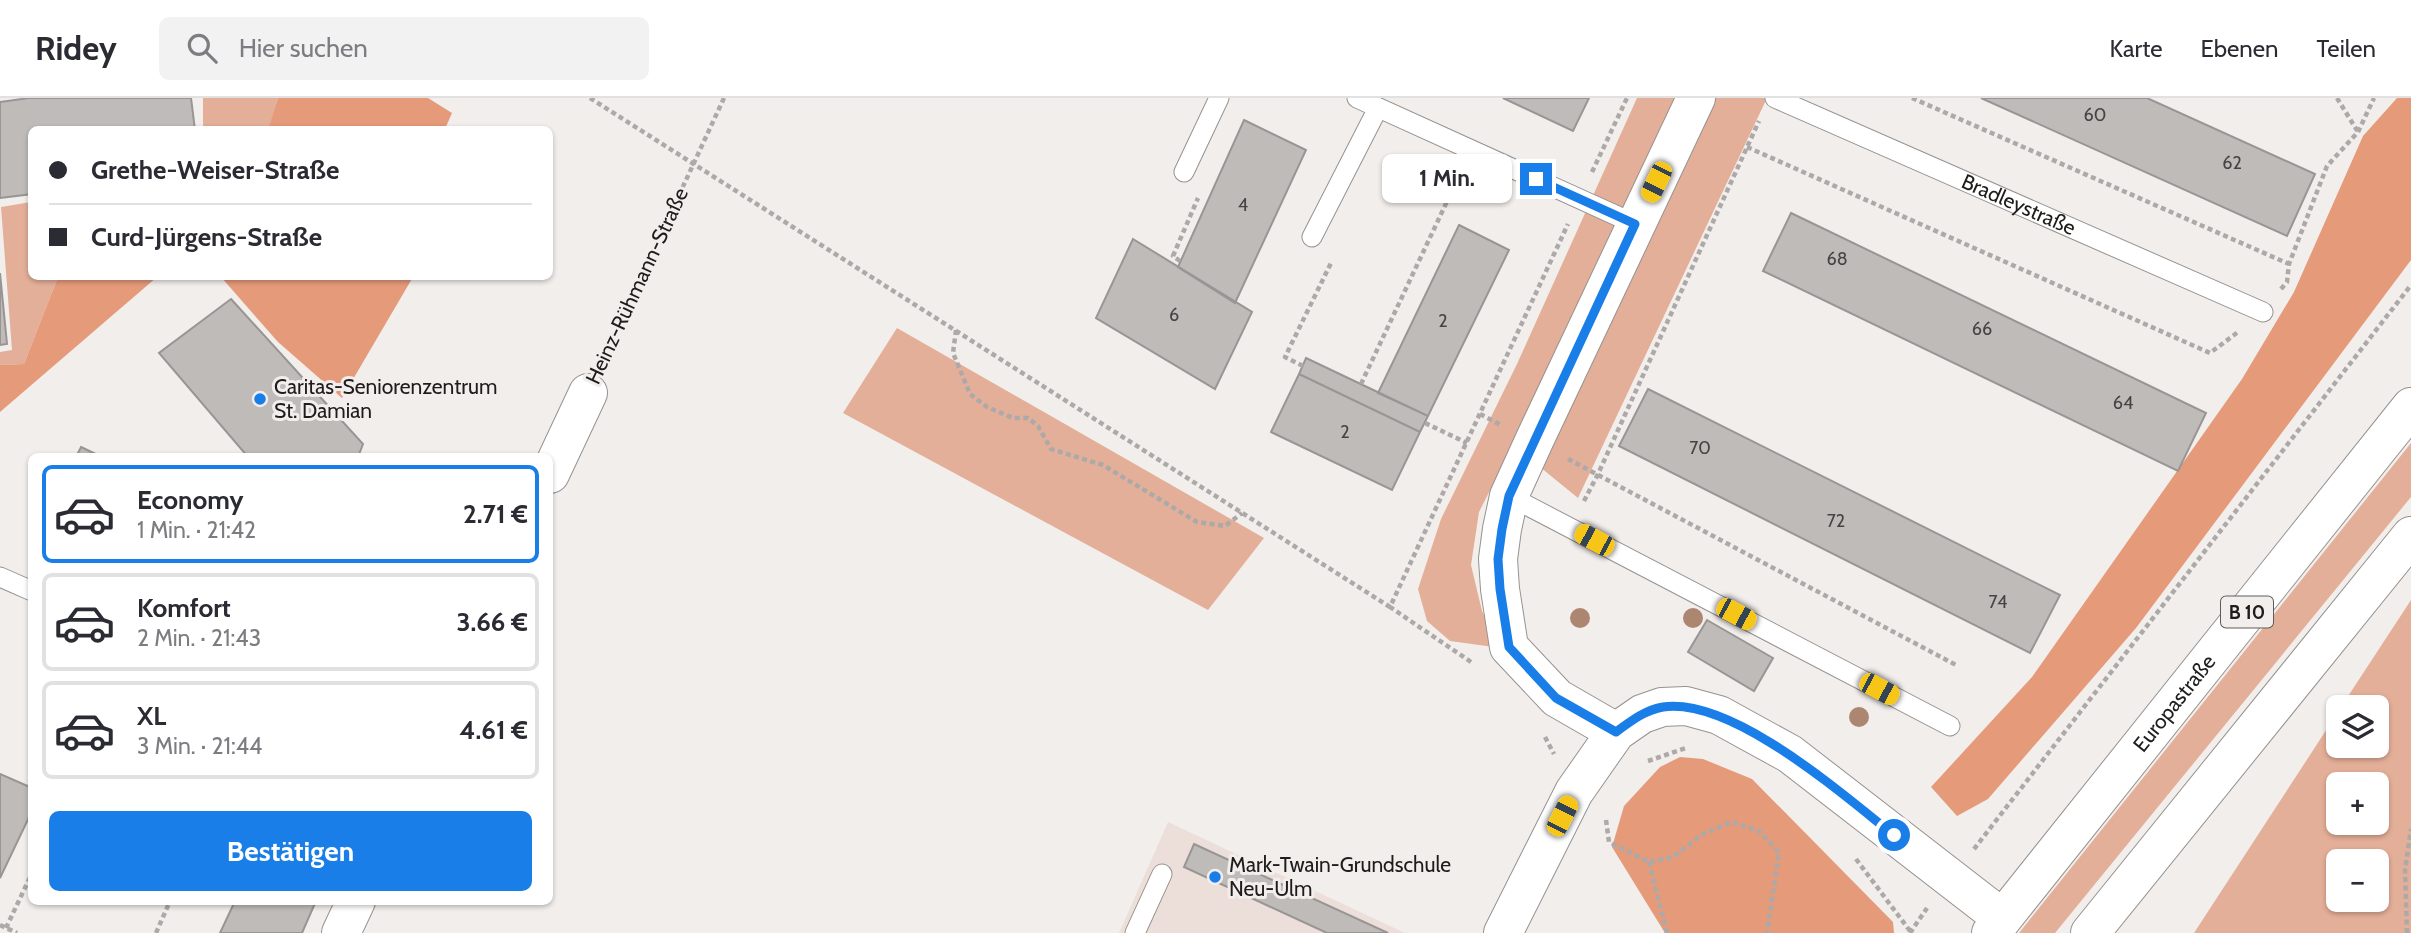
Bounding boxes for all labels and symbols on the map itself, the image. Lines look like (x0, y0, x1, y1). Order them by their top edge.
house number: 60 (2084, 104, 2106, 126)
house number: 62 (2222, 152, 2242, 174)
callout: 1 Min. (1382, 154, 1512, 204)
car (1638, 159, 1675, 205)
route end (1520, 163, 1552, 195)
street label: Bradleystraße (1958, 168, 2080, 240)
street label: Heinz-Rühmann-Straße (580, 183, 693, 388)
house number: 4 (1238, 194, 1248, 216)
house number: 68 (1826, 248, 1848, 270)
house number: 6 (1169, 304, 1179, 326)
house number: 2 (1438, 310, 1448, 332)
house number: 66 (1972, 318, 1992, 340)
place label: Caritas-Seniorenzentrum St. Damian (274, 374, 497, 423)
marker: Caritas-Seniorenzentrum St. Damian (252, 391, 268, 407)
house number: 64 (2113, 392, 2133, 414)
house number: 2 (1340, 421, 1350, 443)
house number: 70 (1689, 437, 1711, 459)
house number: 72 (1827, 510, 1845, 532)
car (1571, 521, 1618, 559)
house number: 74 (1989, 591, 2007, 613)
car (1713, 595, 1760, 633)
road number: B 10 (2221, 597, 2273, 628)
street label: Europastraße (2128, 649, 2221, 757)
car (1856, 670, 1903, 708)
car (1544, 793, 1581, 839)
route start (1878, 819, 1910, 851)
place label: Mark-Twain-Grundschule Neu-Ulm (1229, 852, 1451, 901)
marker: Mark-Twain-Grundschule Neu-Ulm (1207, 869, 1223, 885)

